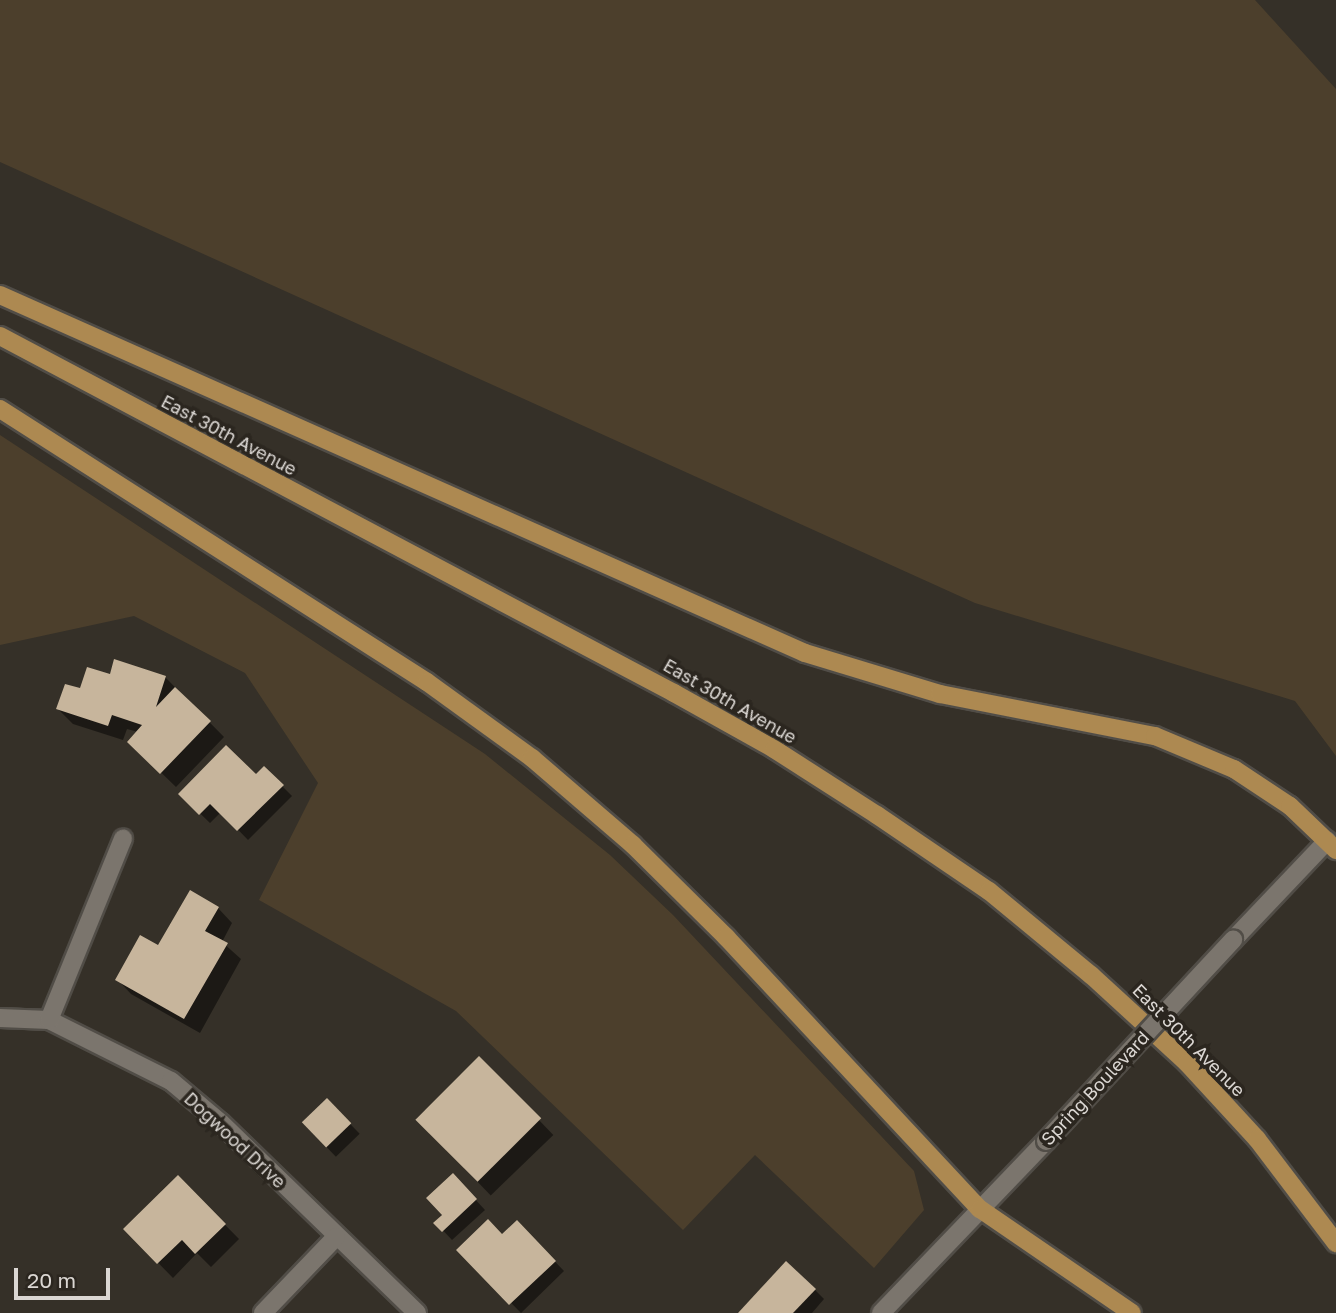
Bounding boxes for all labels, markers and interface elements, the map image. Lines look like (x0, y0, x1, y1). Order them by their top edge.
street label: East 30th Avenue (158, 390, 300, 480)
street label: East 30th Avenue (660, 654, 800, 748)
street label: East 30th Avenue (1128, 979, 1250, 1101)
street label: Spring Boulevard (1037, 1026, 1153, 1150)
street label: Dogwood Drive (180, 1088, 290, 1192)
scale bar (18, 1254, 114, 1298)
text: 20 m (27, 1267, 76, 1293)

